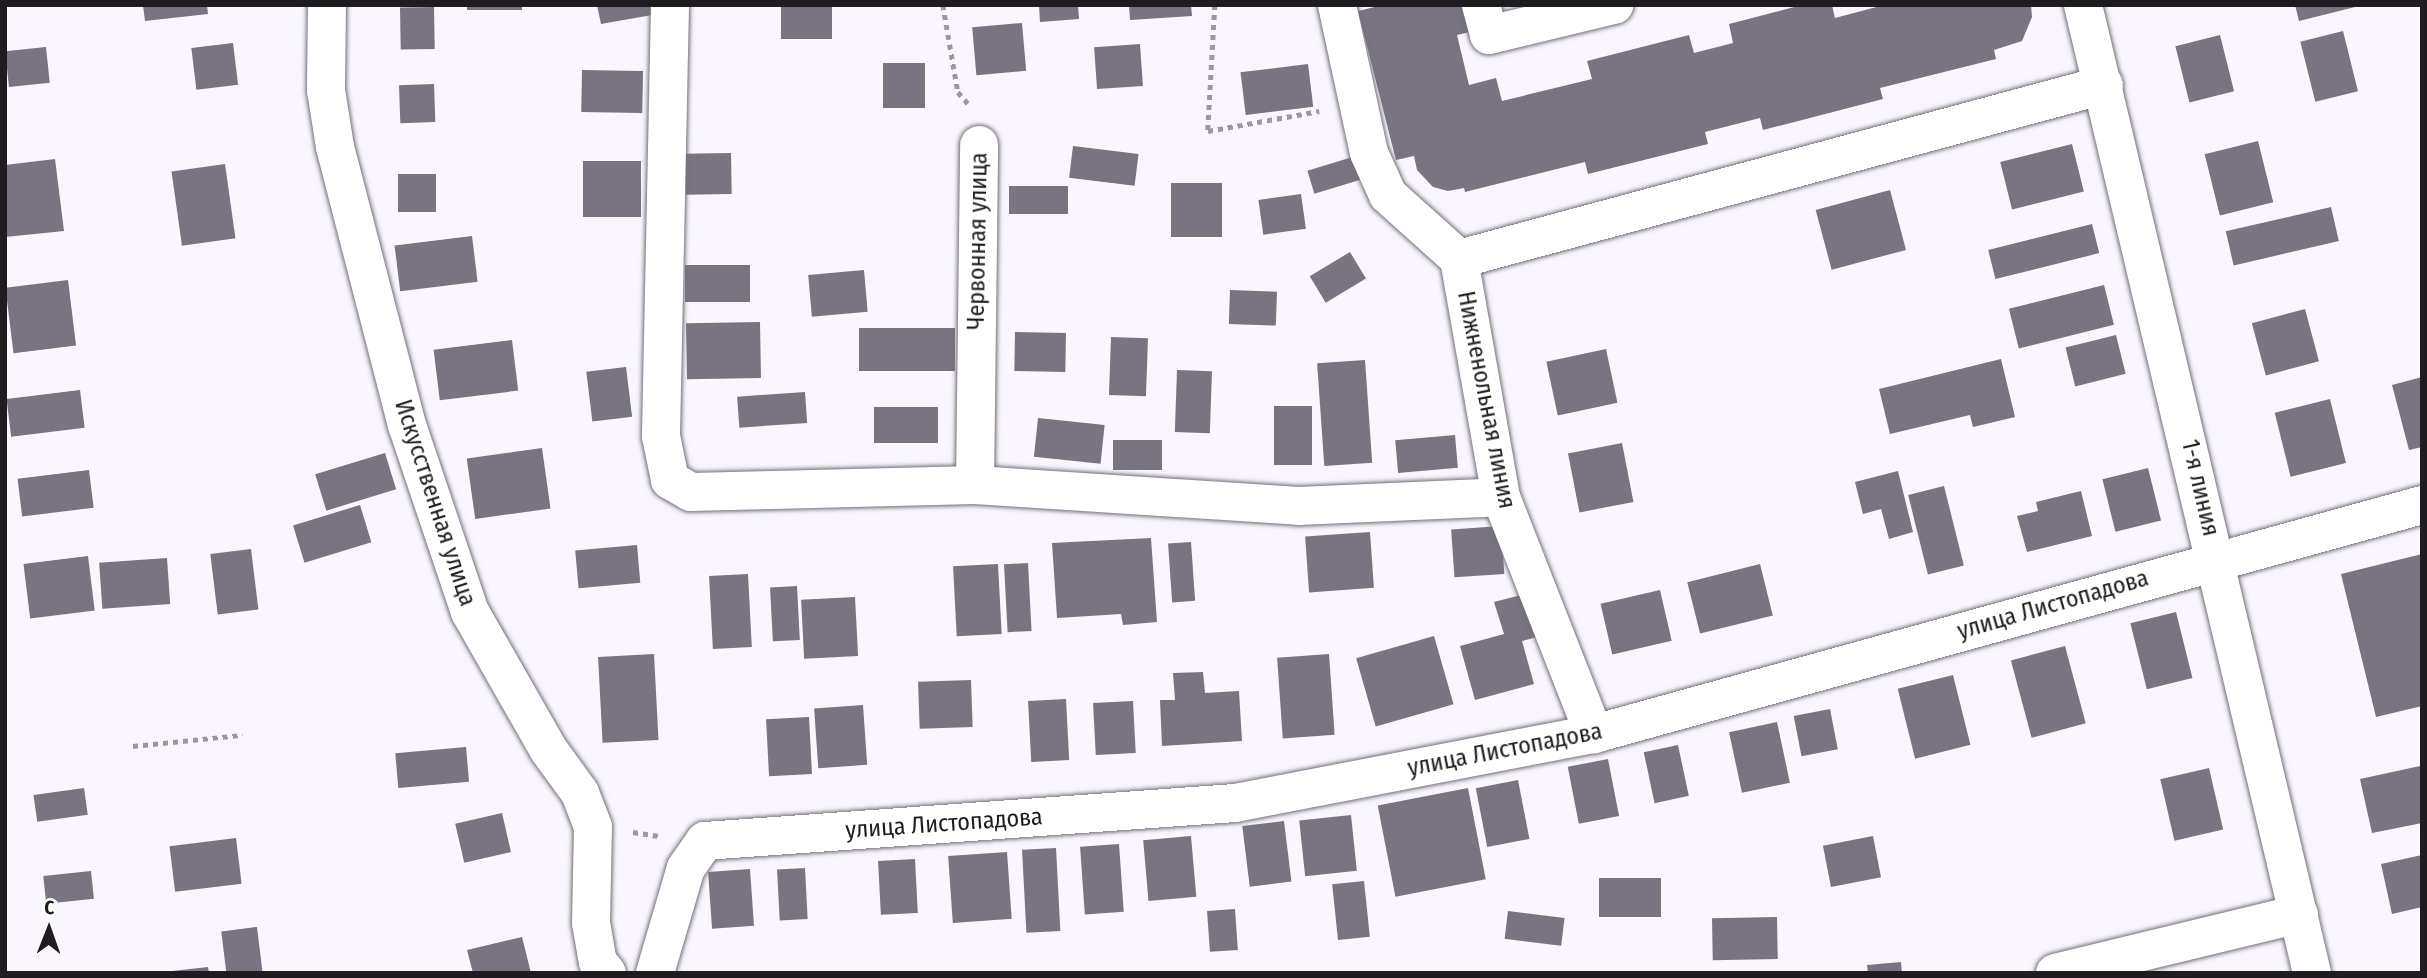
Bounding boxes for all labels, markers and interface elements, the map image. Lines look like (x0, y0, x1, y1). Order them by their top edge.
street label: Червонная улица (962, 152, 994, 330)
street label: Нижненольная линия (1451, 289, 1521, 511)
street label: Искусственная улица (388, 396, 482, 610)
street label: 1-я линия (2175, 437, 2225, 539)
street label: улица Листопадова (1954, 564, 2152, 646)
street label: улица Листопадова (1405, 717, 1605, 783)
street label: улица Листопадова (844, 803, 1044, 845)
north arrow (14, 894, 84, 964)
text: С (44, 896, 55, 919)

